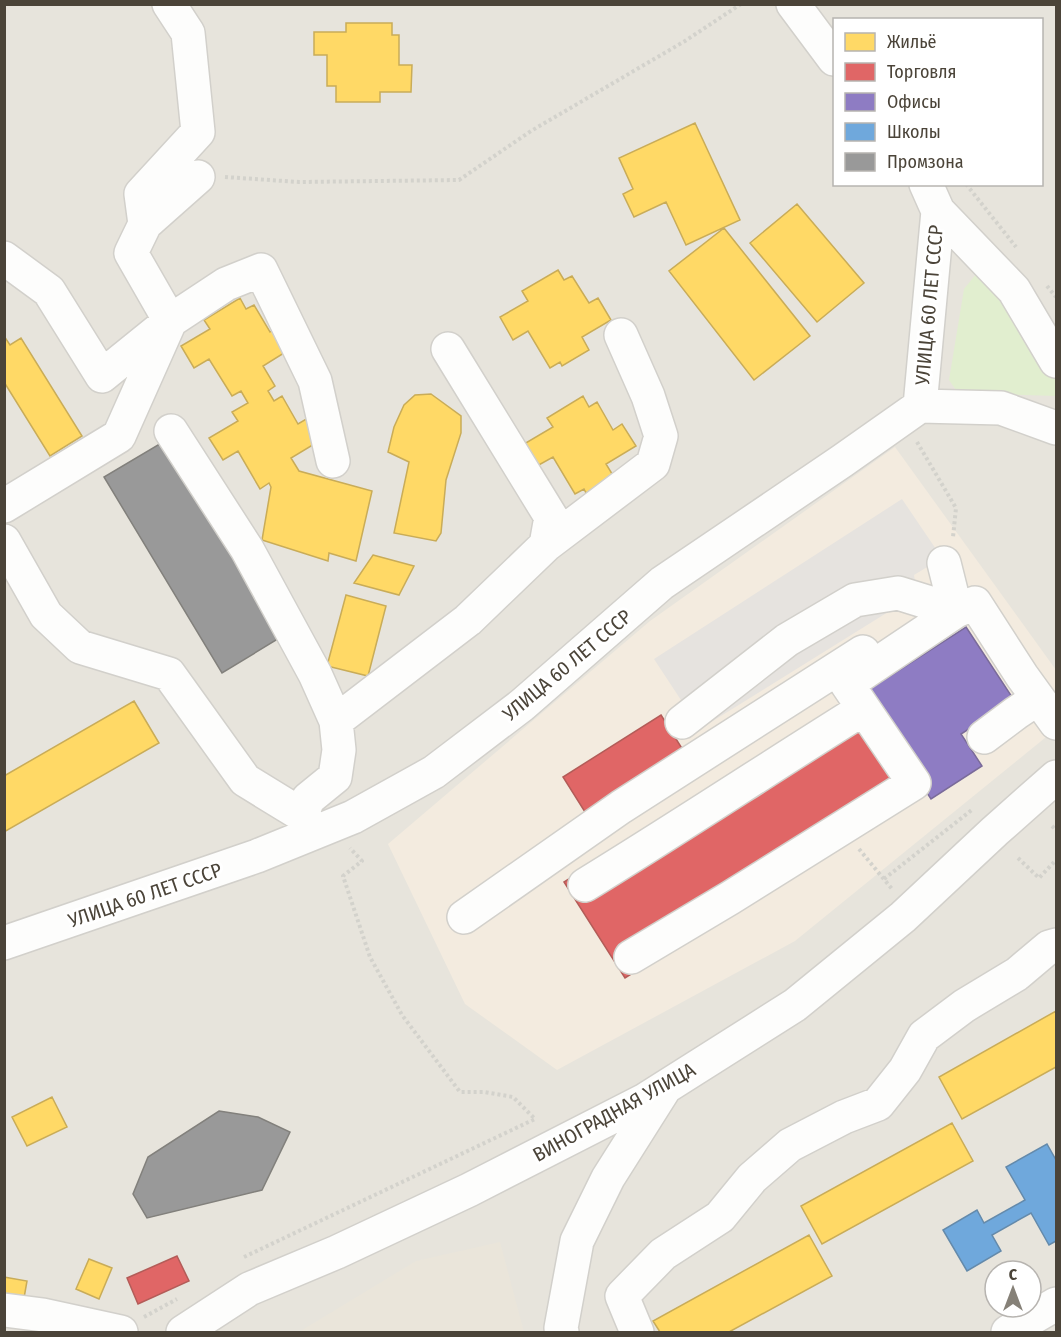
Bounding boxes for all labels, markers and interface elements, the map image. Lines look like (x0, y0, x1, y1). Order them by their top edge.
legend (833, 18, 1043, 186)
text: Жильё (887, 31, 937, 53)
text: Торговля (887, 61, 956, 83)
text: Офисы (887, 91, 941, 113)
text: Школы (887, 121, 941, 143)
text: Промзона (887, 151, 964, 173)
street label: УЛИЦА 60 ЛЕТ СССР (910, 224, 948, 387)
street label: УЛИЦА 60 ЛЕТ СССР (497, 604, 636, 727)
street label: УЛИЦА 60 ЛЕТ СССР (64, 857, 225, 933)
street label: ВИНОГРАДНАЯ УЛИЦА (529, 1057, 700, 1167)
north arrow (983, 1259, 1043, 1319)
text: С (1009, 1265, 1018, 1284)

